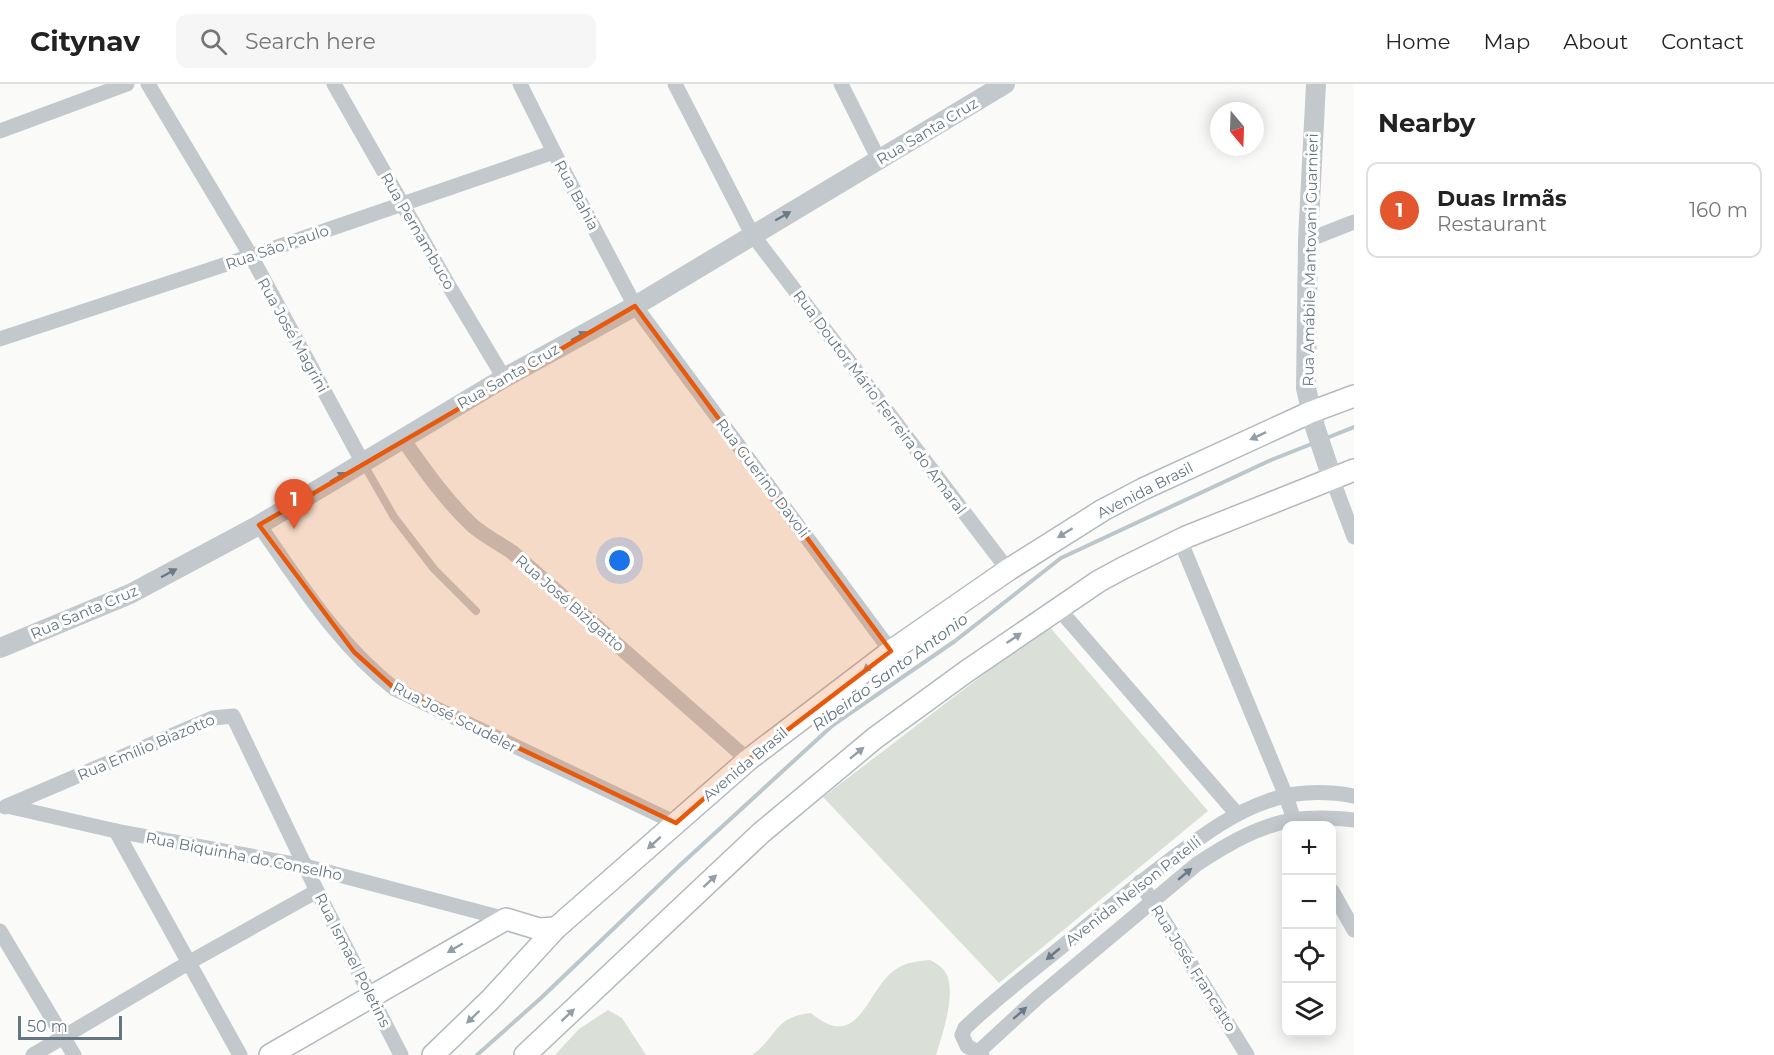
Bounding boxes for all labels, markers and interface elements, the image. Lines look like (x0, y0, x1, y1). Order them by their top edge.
search box (176, 14, 596, 68)
text: Citynav (30, 24, 140, 58)
icon: search (197, 25, 230, 58)
text: Search here (245, 28, 376, 55)
text: Home (1385, 29, 1450, 54)
text: Map (1483, 29, 1530, 54)
text: About (1563, 29, 1628, 54)
text: Contact (1661, 29, 1744, 54)
street label: Rua Santa Cruz (873, 93, 981, 169)
north arrow (1210, 102, 1264, 156)
text: Nearby (1378, 107, 1475, 139)
street label: Rua Amábile Mantovani Guarnieri (1298, 133, 1322, 387)
street label: Rua Bahia (551, 157, 603, 233)
street label: Rua Pernambuco (377, 169, 459, 293)
text: Duas Irmãs (1437, 185, 1567, 212)
text: 1 (1396, 198, 1403, 222)
text: 160 m (1689, 198, 1748, 222)
one-way arrow (775, 211, 792, 221)
text: Restaurant (1437, 212, 1547, 236)
street label: Rua São Paulo (223, 220, 331, 274)
street label: Rua José Magrini (254, 274, 332, 396)
street label: Rua Doutor Mário Ferreira do Amaral (789, 286, 971, 518)
one-way arrow (571, 331, 588, 341)
street label: Rua Santa Cruz (454, 339, 563, 413)
street label: Rua Guerino Davoli (712, 415, 814, 541)
one-way arrow (1250, 431, 1267, 440)
street label: Avenida Brasil (1094, 458, 1196, 522)
one-way arrow (330, 472, 347, 482)
pin: 1 (274, 480, 314, 529)
one-way arrow (1058, 527, 1074, 539)
your location (605, 546, 634, 575)
street label: Rua José Bizigatto (512, 550, 628, 656)
one-way arrow (160, 568, 177, 578)
street label: Rua Santa Cruz (27, 581, 141, 643)
water label: Ribeirão Santo Antonio (809, 609, 971, 735)
one-way arrow (1006, 632, 1022, 644)
one-way arrow (862, 660, 877, 672)
street label: Rua José Scudeler (390, 677, 520, 757)
street label: Rua Emílio Biazotto (74, 709, 218, 785)
street label: Avenida Brasil (699, 723, 791, 805)
one-way arrow (849, 747, 865, 760)
map controls (1282, 821, 1336, 1037)
button: + (1282, 821, 1336, 875)
street label: Rua Biquinha do Conselho (144, 828, 344, 884)
street label: Avenida Nelson Patelli (1061, 832, 1205, 950)
one-way arrow (646, 836, 661, 850)
one-way arrow (1177, 868, 1193, 881)
one-way arrow (702, 874, 717, 888)
button: − (1282, 875, 1336, 929)
street label: Rua Ismael Poletins (311, 890, 395, 1030)
street label: Rua José. Francatto (1147, 901, 1241, 1035)
button: locate (1282, 929, 1336, 983)
one-way arrow (447, 943, 464, 953)
one-way arrow (1046, 947, 1061, 960)
button: layers (1282, 983, 1336, 1037)
one-way arrow (1012, 1007, 1027, 1020)
one-way arrow (466, 1009, 480, 1023)
one-way arrow (560, 1009, 575, 1022)
scale bar (18, 1013, 122, 1040)
text: 50 m (27, 1017, 68, 1036)

